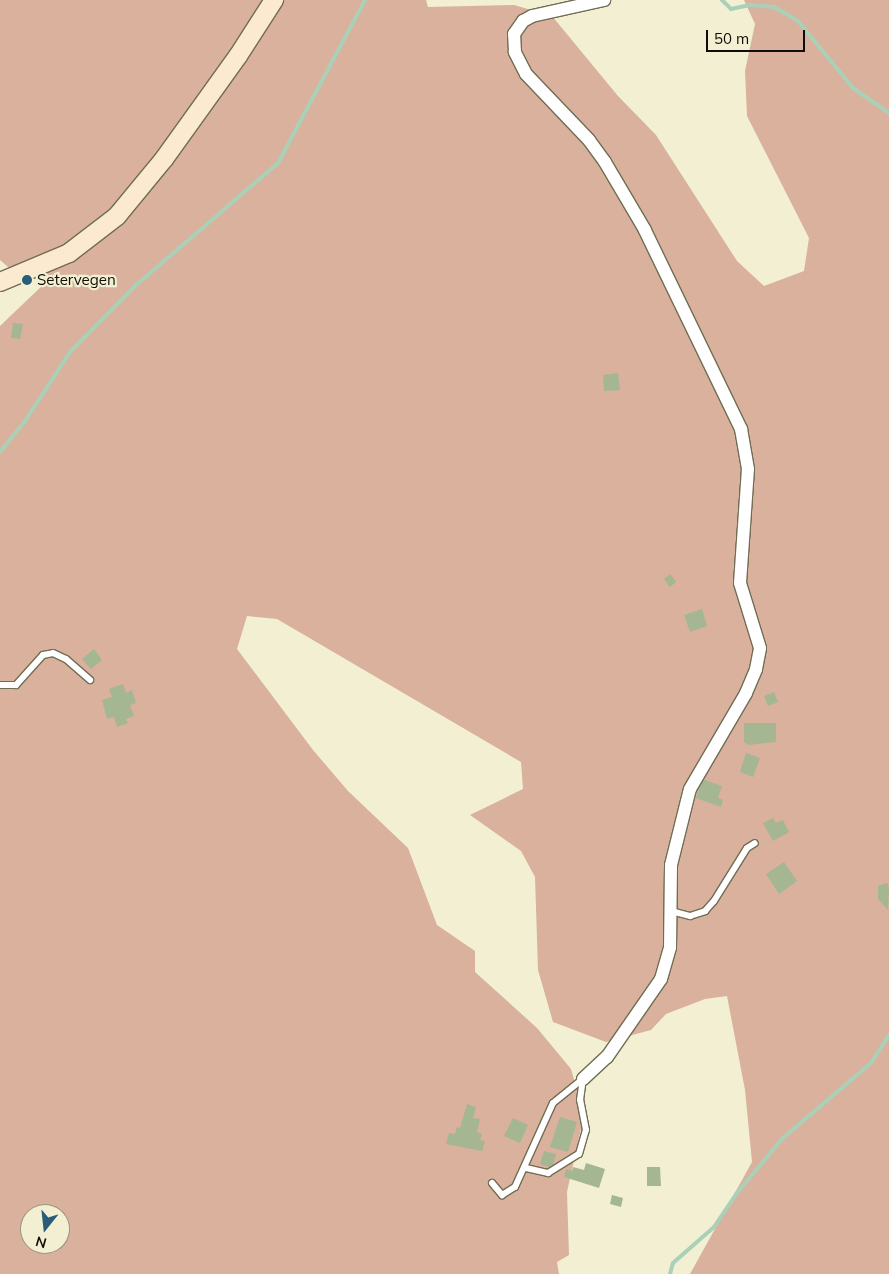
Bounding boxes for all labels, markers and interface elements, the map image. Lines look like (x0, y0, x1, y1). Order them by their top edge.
scale bar (709, 20, 808, 52)
text: 50 m (714, 29, 749, 48)
place label: Setervegen (37, 271, 116, 289)
marker: Setervegen (21, 274, 33, 286)
north arrow (20, 1204, 70, 1254)
text: N (34, 1232, 49, 1253)

